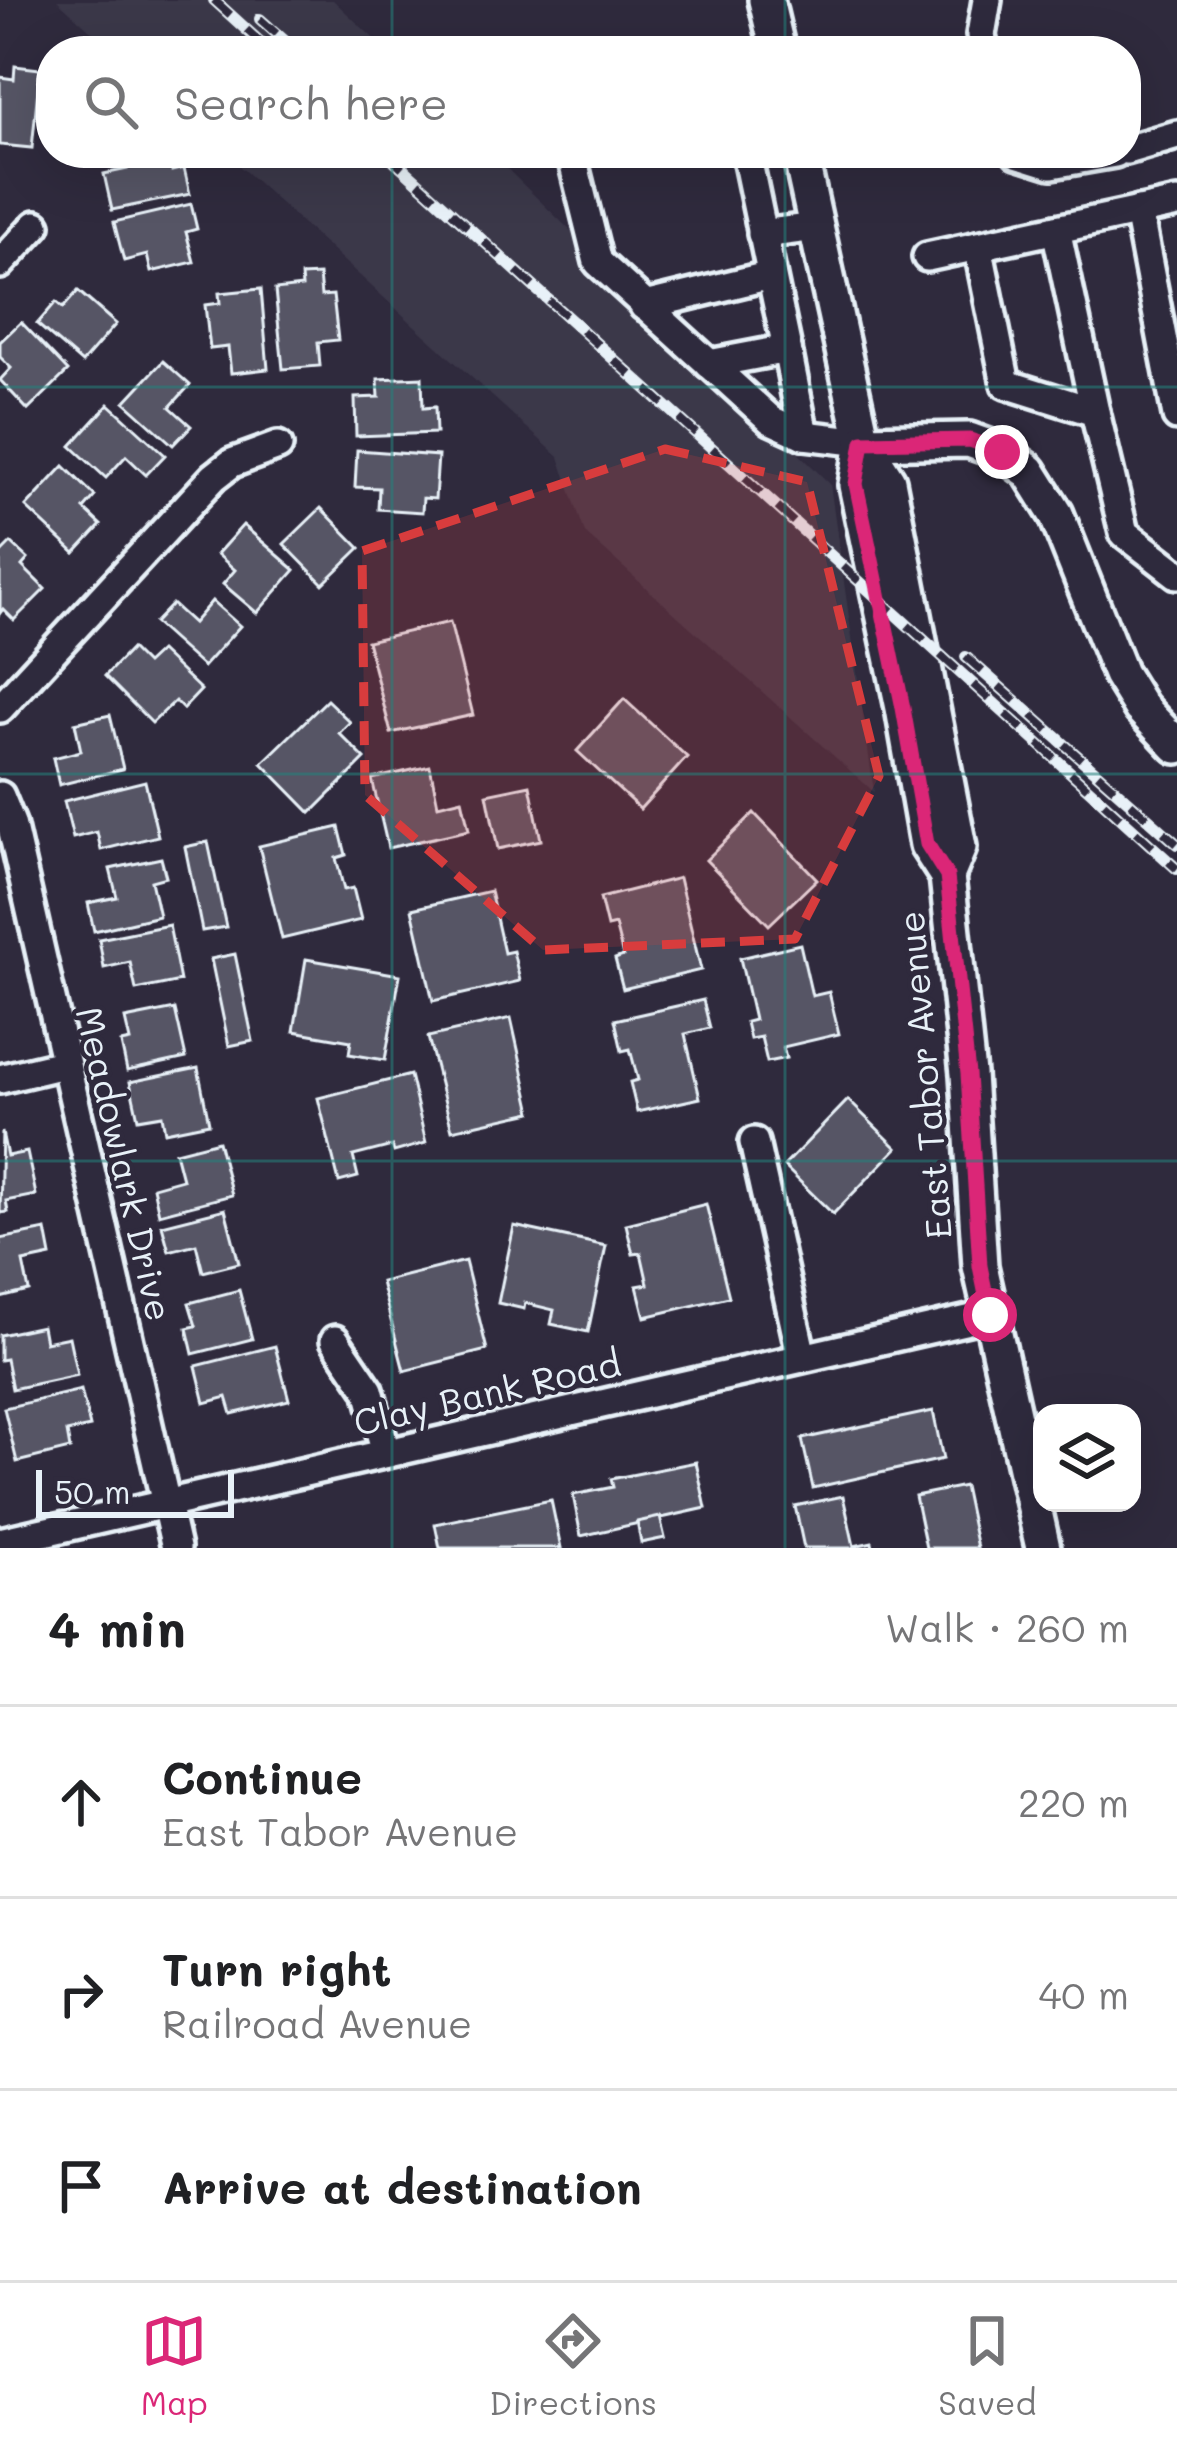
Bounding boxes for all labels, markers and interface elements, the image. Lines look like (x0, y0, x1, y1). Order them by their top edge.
search box (36, 36, 1141, 168)
icon: search (78, 69, 144, 135)
text: Search here (174, 73, 448, 131)
route end (975, 425, 1029, 479)
street label: East Tabor Avenue (886, 909, 961, 1241)
street label: Meadowlark Drive (66, 1002, 184, 1325)
route start (963, 1288, 1017, 1342)
street label: Clay Bank Road (349, 1338, 625, 1446)
map controls (1033, 1404, 1141, 1512)
button: layers (1033, 1404, 1141, 1512)
scale bar (36, 1464, 234, 1517)
text: 50 m (54, 1469, 130, 1512)
text: 4 min (48, 1593, 186, 1660)
text: Walk · 260 m (885, 1601, 1129, 1652)
text: Continue (162, 1747, 362, 1805)
icon: ahead (48, 1769, 114, 1835)
text: 220 m (1018, 1776, 1129, 1827)
text: East Tabor Avenue (162, 1805, 518, 1856)
text: Turn right (162, 1939, 391, 1997)
icon: right (48, 1961, 114, 2027)
text: 40 m (1038, 1968, 1129, 2019)
text: Railroad Avenue (162, 1997, 472, 2048)
icon: arrive (48, 2153, 114, 2219)
text: Arrive at destination (162, 2157, 642, 2215)
tab: Map (141, 2308, 208, 2423)
tab: Directions (489, 2308, 657, 2423)
tab: Saved (938, 2308, 1036, 2423)

